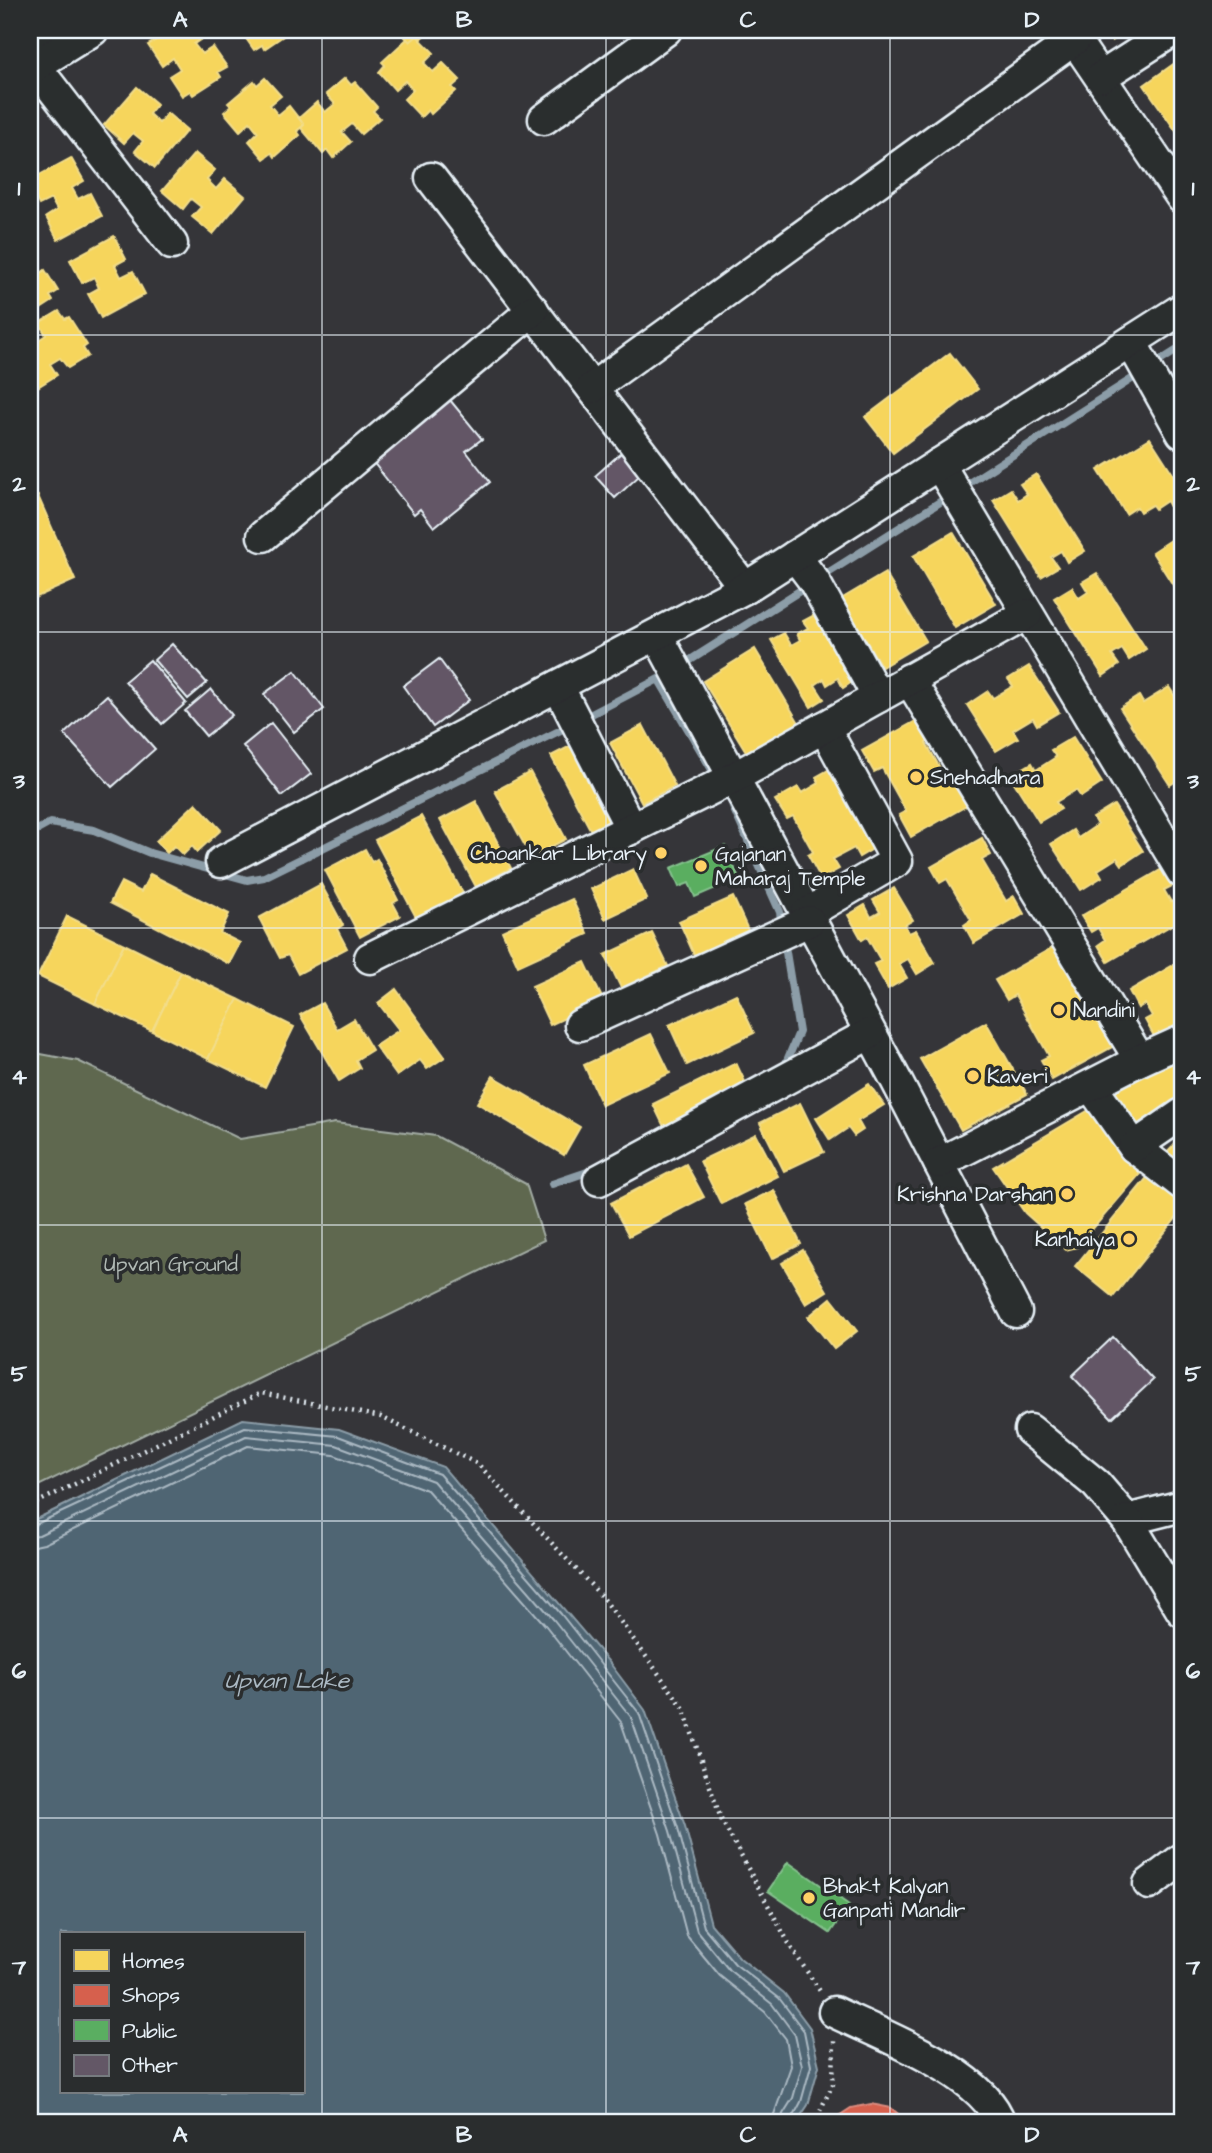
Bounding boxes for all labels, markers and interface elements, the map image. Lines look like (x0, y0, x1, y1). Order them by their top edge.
text: A (173, 4, 188, 36)
text: B (456, 4, 473, 36)
text: C (740, 4, 757, 36)
text: D (1025, 4, 1040, 36)
text: 1 (18, 172, 21, 204)
text: 1 (1192, 172, 1195, 204)
text: 2 (11, 468, 26, 500)
text: 2 (1185, 468, 1200, 500)
place label: Snehadhara (930, 763, 1041, 792)
text: 3 (12, 765, 25, 797)
text: 3 (1186, 765, 1199, 797)
marker: Snehadhara (908, 769, 924, 785)
place label: Choankar Library (470, 839, 647, 870)
place label: Gajanan Maharaj Temple (715, 840, 866, 894)
marker: Choankar Library (653, 845, 669, 861)
marker: Gajanan Maharaj Temple (693, 858, 709, 874)
place label: Nandini (1073, 996, 1135, 1025)
marker: Nandini (1051, 1002, 1067, 1018)
text: 4 (11, 1061, 27, 1093)
text: 4 (1185, 1061, 1201, 1093)
place label: Kaveri (987, 1062, 1047, 1091)
marker: Kaveri (965, 1068, 981, 1084)
place label: Krishna Darshan (897, 1180, 1053, 1209)
marker: Krishna Darshan (1059, 1186, 1075, 1202)
place label: Kanhaiya (1035, 1225, 1115, 1256)
marker: Kanhaiya (1121, 1231, 1137, 1247)
park label: Upvan Ground (104, 1250, 238, 1280)
text: 5 (11, 1358, 28, 1390)
text: 5 (1185, 1358, 1202, 1390)
text: 6 (12, 1655, 27, 1687)
text: 6 (1186, 1655, 1201, 1687)
water label: Upvan Lake (225, 1665, 351, 1697)
place label: Bhakt Kalyan Ganpati Mandir (823, 1872, 966, 1926)
marker: Bhakt Kalyan Ganpati Mandir (801, 1890, 817, 1906)
legend (60, 1932, 304, 2094)
text: Homes (122, 1947, 185, 1976)
text: 7 (11, 1951, 27, 1983)
text: 7 (1185, 1951, 1201, 1983)
text: Shops (122, 1981, 180, 2011)
text: Public (122, 2017, 178, 2046)
text: Other (122, 2051, 178, 2080)
text: A (173, 2119, 188, 2151)
text: B (456, 2119, 473, 2151)
text: C (740, 2119, 757, 2151)
text: D (1025, 2119, 1040, 2151)

